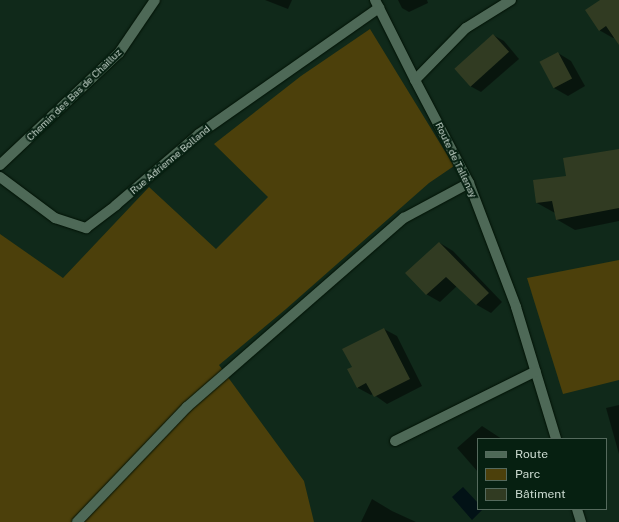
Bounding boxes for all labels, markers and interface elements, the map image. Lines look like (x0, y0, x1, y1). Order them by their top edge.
street label: Chemin des Bas de Chailluz (24, 46, 124, 144)
street label: Route de Tallenay (432, 120, 480, 200)
street label: Rue Adrienne Bolland (128, 123, 212, 197)
legend (477, 438, 607, 510)
text: Route (515, 447, 548, 461)
text: Parc (515, 467, 540, 481)
text: Bâtiment (515, 487, 566, 501)

